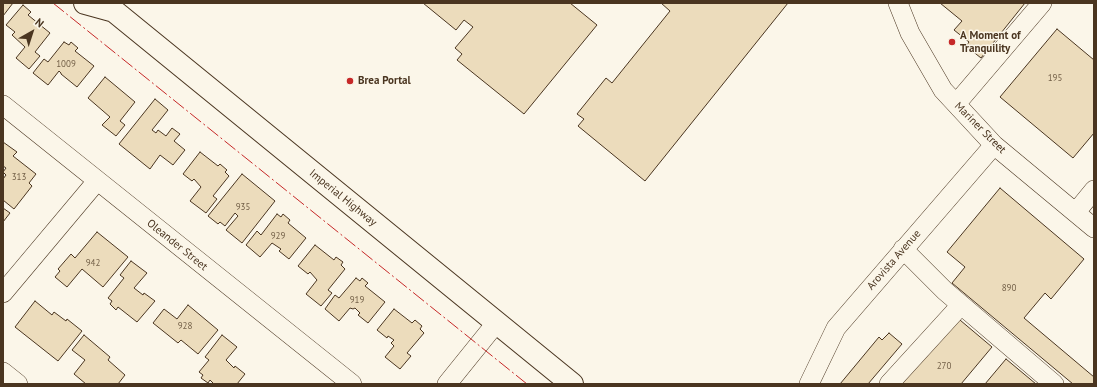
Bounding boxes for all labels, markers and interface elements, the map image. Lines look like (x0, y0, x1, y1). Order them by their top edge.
north arrow (12, 12, 52, 52)
text: N (32, 15, 47, 30)
place label: A Moment of Tranquility (960, 29, 1021, 55)
marker: A Moment of Tranquility (947, 37, 957, 47)
house number: 1009 (56, 59, 76, 69)
house number: 195 (1048, 73, 1062, 83)
place label: Brea Portal (358, 74, 411, 88)
marker: Brea Portal (345, 76, 355, 86)
street label: Mariner Street (952, 100, 1008, 156)
street label: Imperial Highway (307, 167, 379, 229)
house number: 313 (12, 172, 26, 182)
house number: 935 (236, 202, 250, 212)
street label: Oleander Street (144, 217, 210, 273)
street label: Arovista Avenue (864, 227, 924, 293)
house number: 929 (271, 231, 285, 241)
house number: 942 (86, 258, 100, 268)
house number: 890 (1002, 283, 1016, 293)
house number: 919 (350, 295, 364, 305)
house number: 928 (178, 321, 192, 331)
house number: 270 (937, 361, 951, 371)

